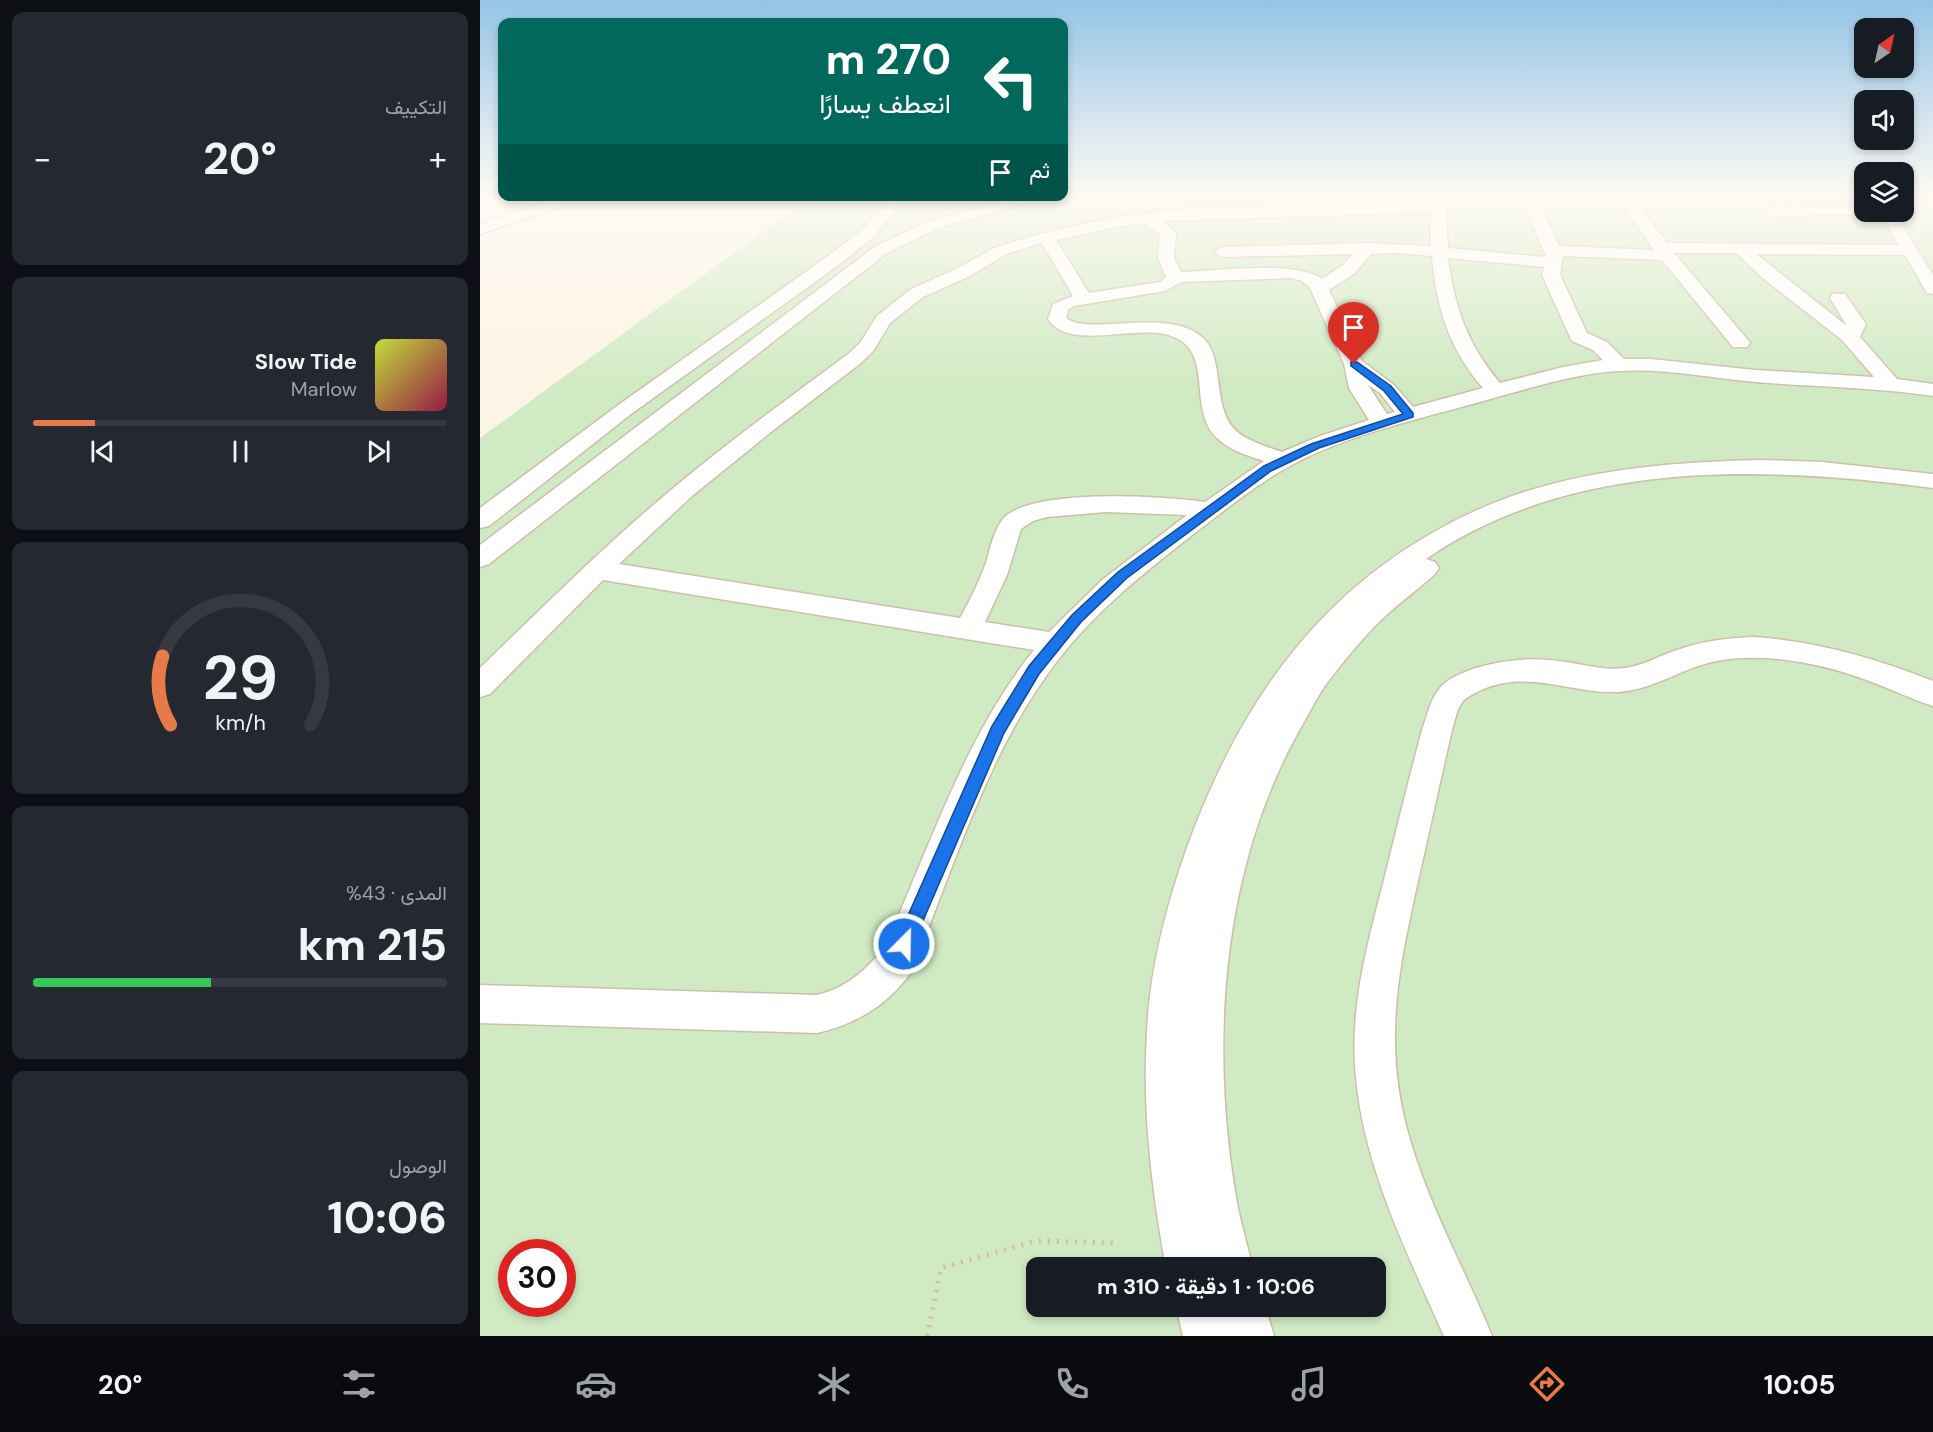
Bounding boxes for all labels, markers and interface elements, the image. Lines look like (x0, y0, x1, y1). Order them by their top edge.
north arrow (1854, 18, 1914, 78)
map controls (1854, 18, 1914, 222)
text: 270 m (826, 32, 951, 87)
icon: left (972, 42, 1050, 120)
text: انعطف يسارًا (819, 86, 951, 121)
button: sound (1854, 90, 1914, 150)
text: التكييف (385, 94, 447, 120)
text: 20° (203, 129, 277, 188)
text: − (33, 137, 51, 180)
text: + (429, 137, 447, 180)
icon: arrive (984, 156, 1017, 189)
text: ثم (1029, 156, 1050, 185)
button: layers (1854, 162, 1914, 222)
pin (1328, 302, 1379, 364)
icon: arrive (1337, 311, 1370, 344)
text: Slow Tide (255, 347, 357, 376)
text: Marlow (291, 376, 357, 402)
icon: previous (86, 435, 119, 468)
icon: pause (224, 435, 257, 468)
icon: next (362, 435, 395, 468)
text: 29 (202, 637, 278, 718)
text: km/h (215, 709, 265, 737)
text: المدى · 43% (346, 880, 447, 906)
position arrow (872, 912, 936, 976)
text: 215 km (298, 915, 447, 974)
text: الوصول (389, 1153, 447, 1179)
text: 10:06 (327, 1188, 447, 1247)
speed limit sign: 30 (498, 1239, 576, 1317)
text: 10:06 · 1 دقيقة · 310 m (1097, 1272, 1315, 1301)
icon: filters (338, 1363, 380, 1405)
icon: car (575, 1363, 617, 1405)
icon: climate (813, 1363, 855, 1405)
icon: phone (1051, 1363, 1093, 1405)
icon: music (1288, 1363, 1330, 1405)
icon: directions (1526, 1363, 1568, 1405)
text: 20° (98, 1367, 142, 1402)
text: 10:05 (1764, 1367, 1835, 1402)

